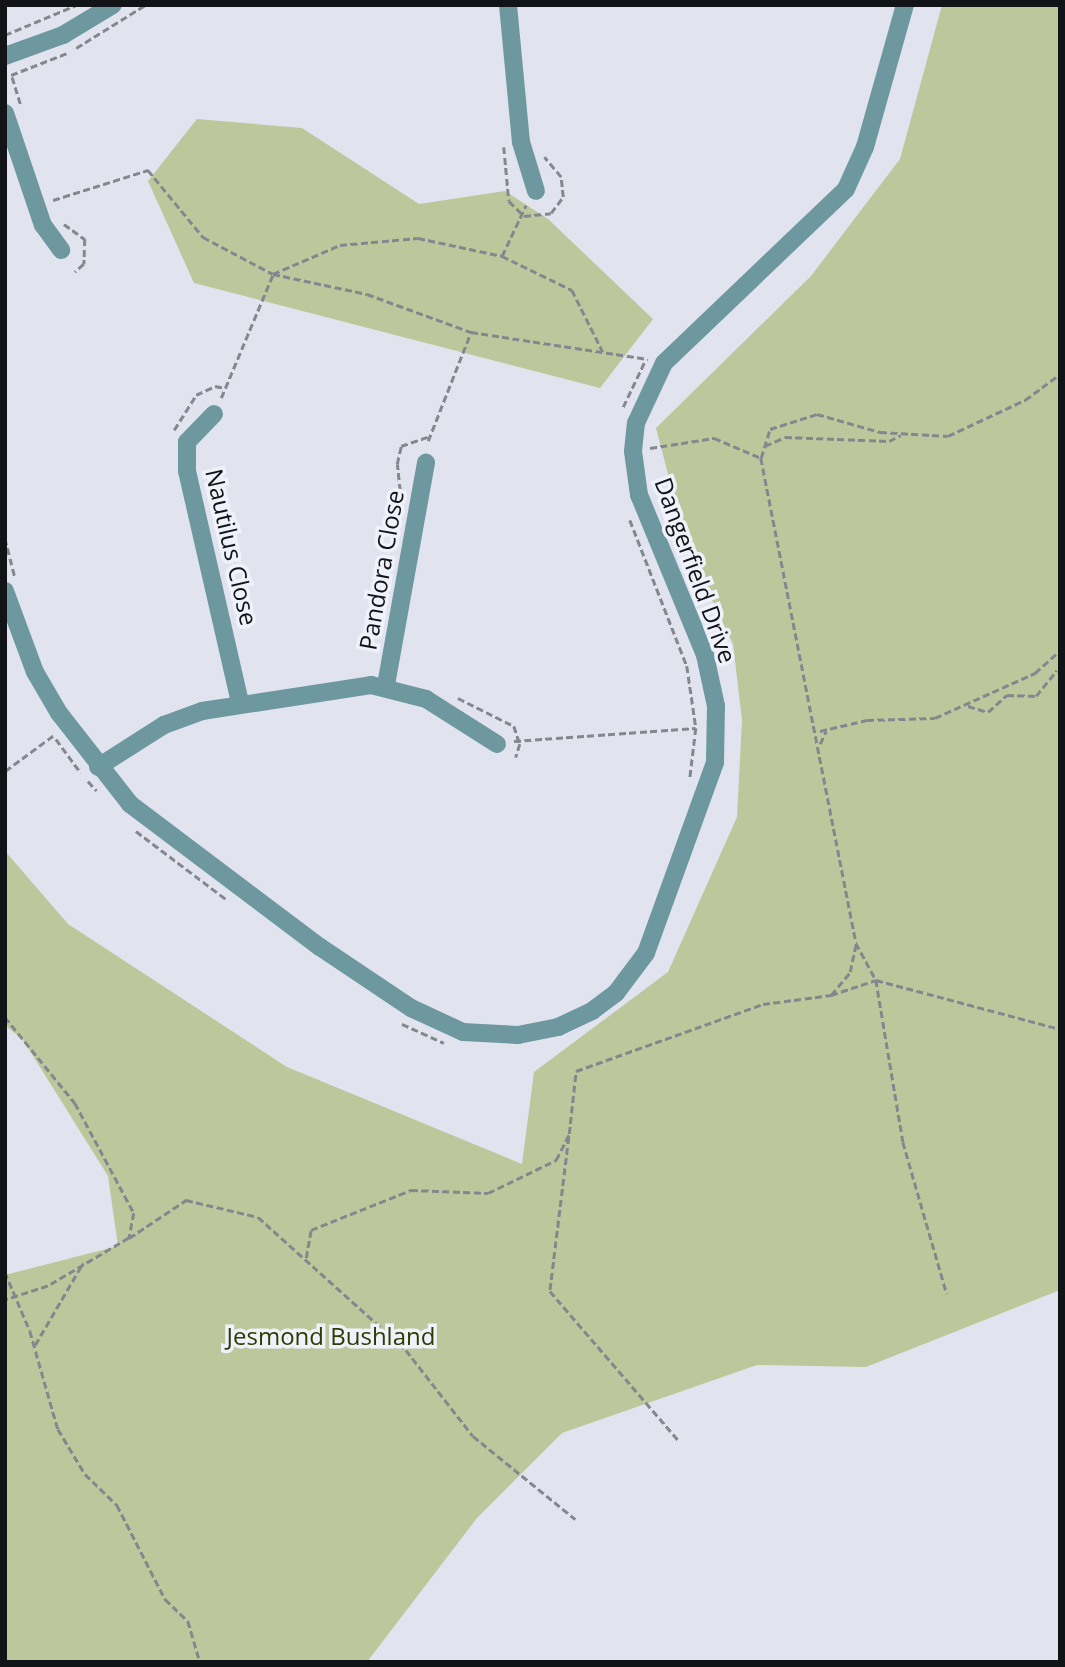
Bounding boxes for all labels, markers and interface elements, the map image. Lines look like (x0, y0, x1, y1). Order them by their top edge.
street label: Nautilus Close (200, 466, 264, 628)
street label: Dangerfield Drive (649, 473, 743, 667)
street label: Pandora Close (353, 488, 409, 652)
park label: Jesmond Bushland (227, 1322, 435, 1350)

